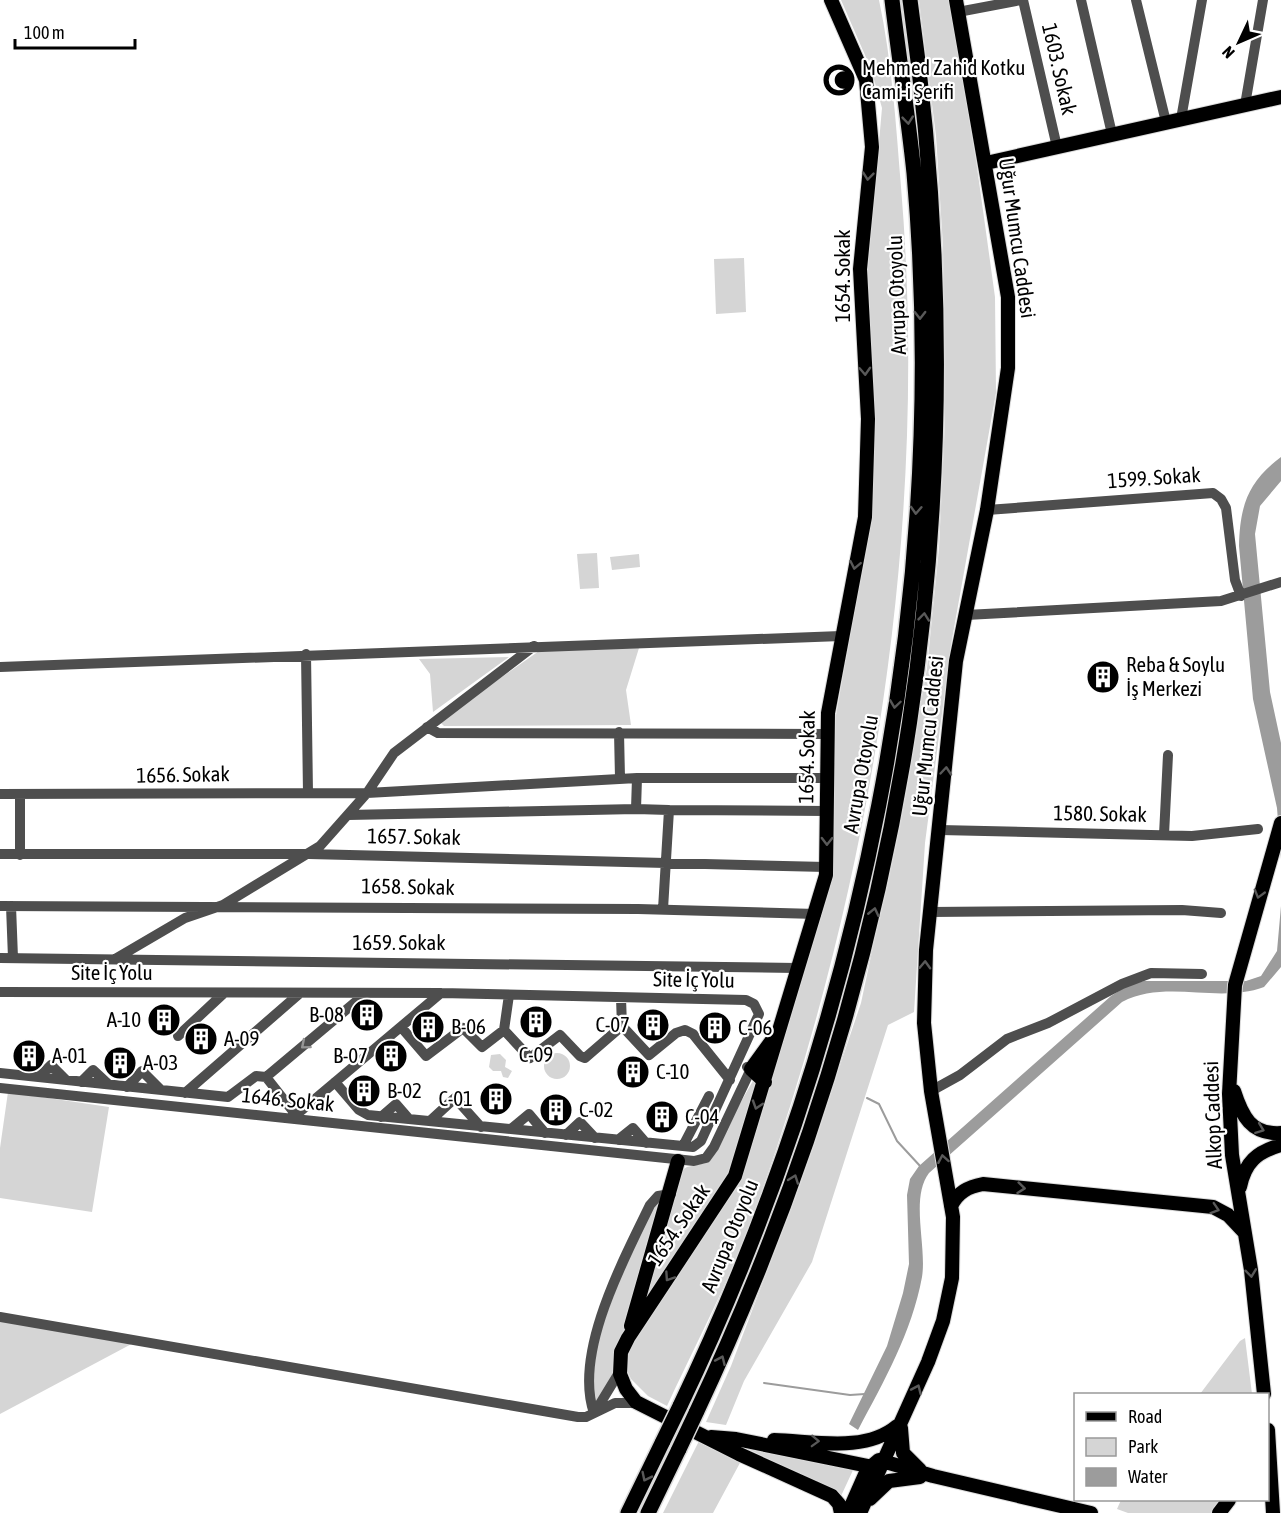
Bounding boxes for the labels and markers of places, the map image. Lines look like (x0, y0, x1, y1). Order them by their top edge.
place label: Mehmed Zahid Kotku Cami-i Şerifi (862, 55, 1025, 103)
mosque icon: Mehmed Zahid Kotku Cami-i Şerifi (821, 62, 857, 98)
place label: Reba & Soylu İş Merkezi (1126, 652, 1225, 700)
building icon: Reba & Soylu İş Merkezi (1085, 659, 1121, 695)
building icon: B-08 (349, 997, 385, 1033)
building icon: A-10 (146, 1002, 182, 1038)
place label: B-08 (309, 1002, 344, 1026)
building icon: C-09 (518, 1004, 554, 1040)
place label: A-10 (107, 1007, 141, 1031)
building icon: C-07 (635, 1007, 671, 1043)
building icon: B-06 (410, 1009, 446, 1045)
building icon: C-06 (697, 1010, 733, 1046)
place label: C-07 (596, 1012, 630, 1036)
place label: B-06 (451, 1014, 486, 1038)
place label: C-06 (738, 1015, 773, 1039)
building icon: A-09 (183, 1021, 219, 1057)
place label: A-09 (224, 1026, 259, 1050)
building icon: A-01 (11, 1038, 47, 1074)
building icon: B-07 (373, 1038, 409, 1074)
place label: C-09 (519, 1042, 553, 1066)
place label: A-01 (52, 1043, 87, 1067)
place label: B-07 (333, 1043, 368, 1067)
building icon: A-03 (102, 1045, 138, 1081)
place label: A-03 (143, 1050, 178, 1074)
building icon: C-10 (615, 1054, 651, 1090)
place label: C-10 (656, 1059, 690, 1083)
building icon: B-02 (346, 1073, 382, 1109)
place label: B-02 (387, 1078, 422, 1102)
building icon: C-01 (478, 1081, 514, 1117)
place label: C-01 (439, 1086, 473, 1110)
building icon: C-02 (538, 1092, 574, 1128)
place label: C-02 (579, 1097, 613, 1121)
building icon: C-04 (644, 1099, 680, 1135)
place label: C-04 (685, 1104, 720, 1128)

